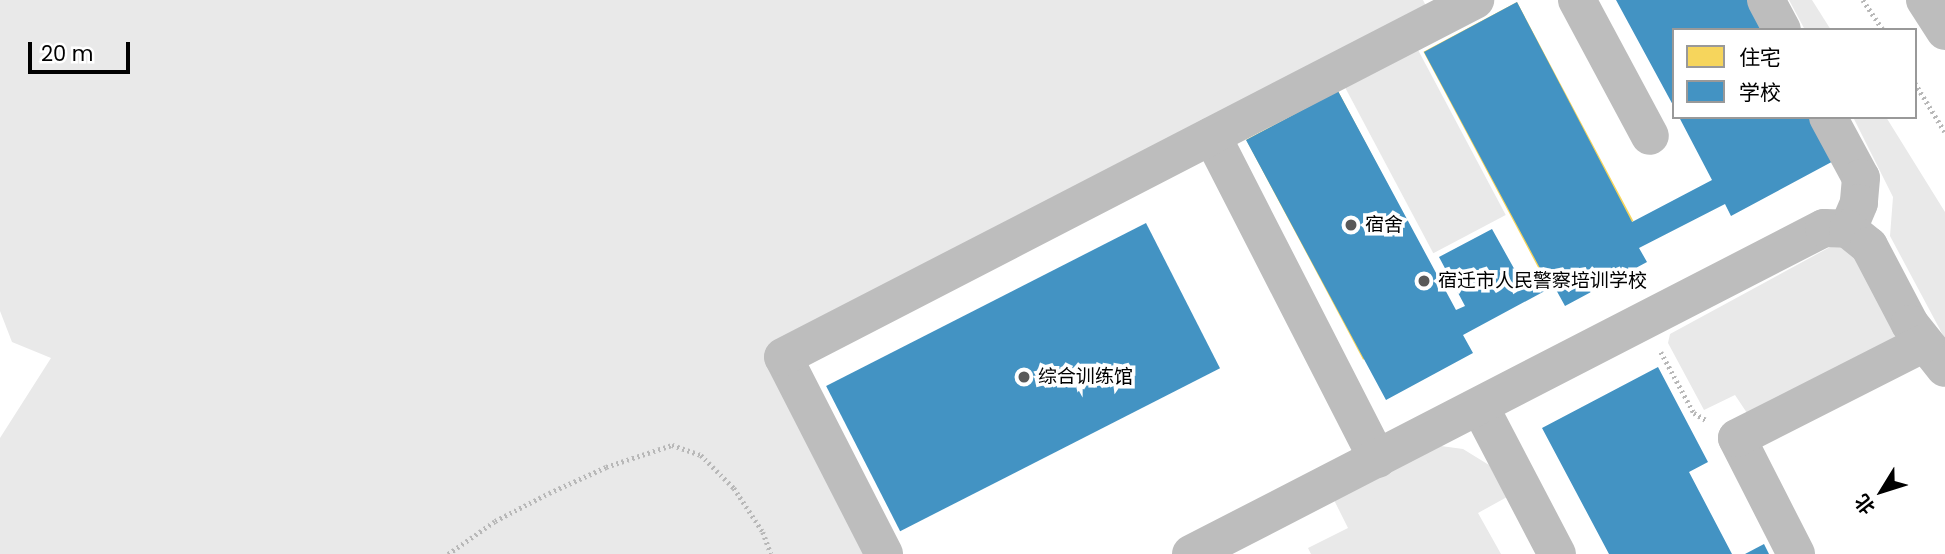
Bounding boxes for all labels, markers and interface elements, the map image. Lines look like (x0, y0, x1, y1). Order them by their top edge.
scale bar (32, 28, 133, 72)
legend (1672, 28, 1917, 119)
text: 20 m (41, 39, 94, 68)
text: 住宅 (1739, 43, 1781, 72)
text: 学校 (1739, 78, 1781, 107)
place label: 宿舍 (1365, 214, 1403, 236)
marker: 宿舍 (1343, 217, 1359, 233)
place label: 宿迁市人民警察培训学校 (1438, 270, 1647, 292)
marker: 宿迁市人民警察培训学校 (1416, 273, 1432, 289)
place label: 综合训练馆 (1038, 366, 1133, 388)
marker: 综合训练馆 (1016, 369, 1032, 385)
north arrow (1847, 456, 1917, 526)
text: 北 (1849, 488, 1882, 520)

